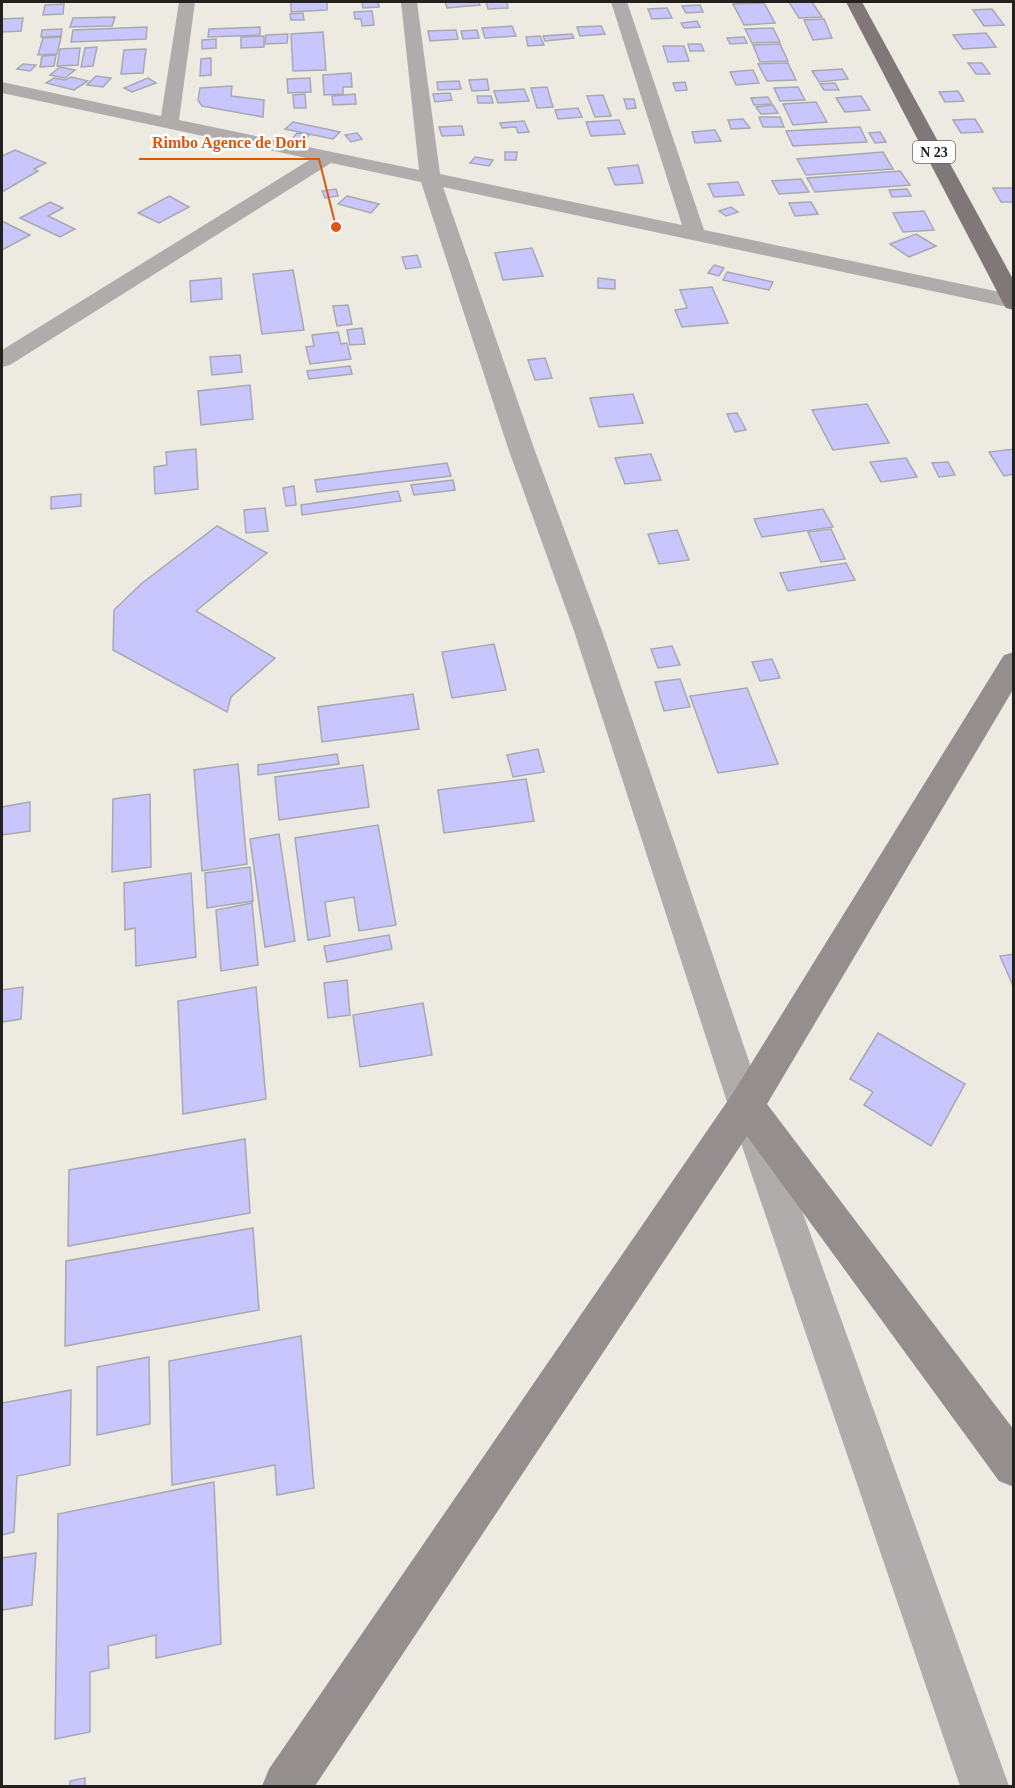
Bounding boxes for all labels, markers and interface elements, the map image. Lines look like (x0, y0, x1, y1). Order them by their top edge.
callout: Rimbo Agence de Dori (139, 125, 319, 159)
text: Rimbo Agence de Dori (152, 134, 307, 152)
road number: N 23 (913, 141, 955, 163)

